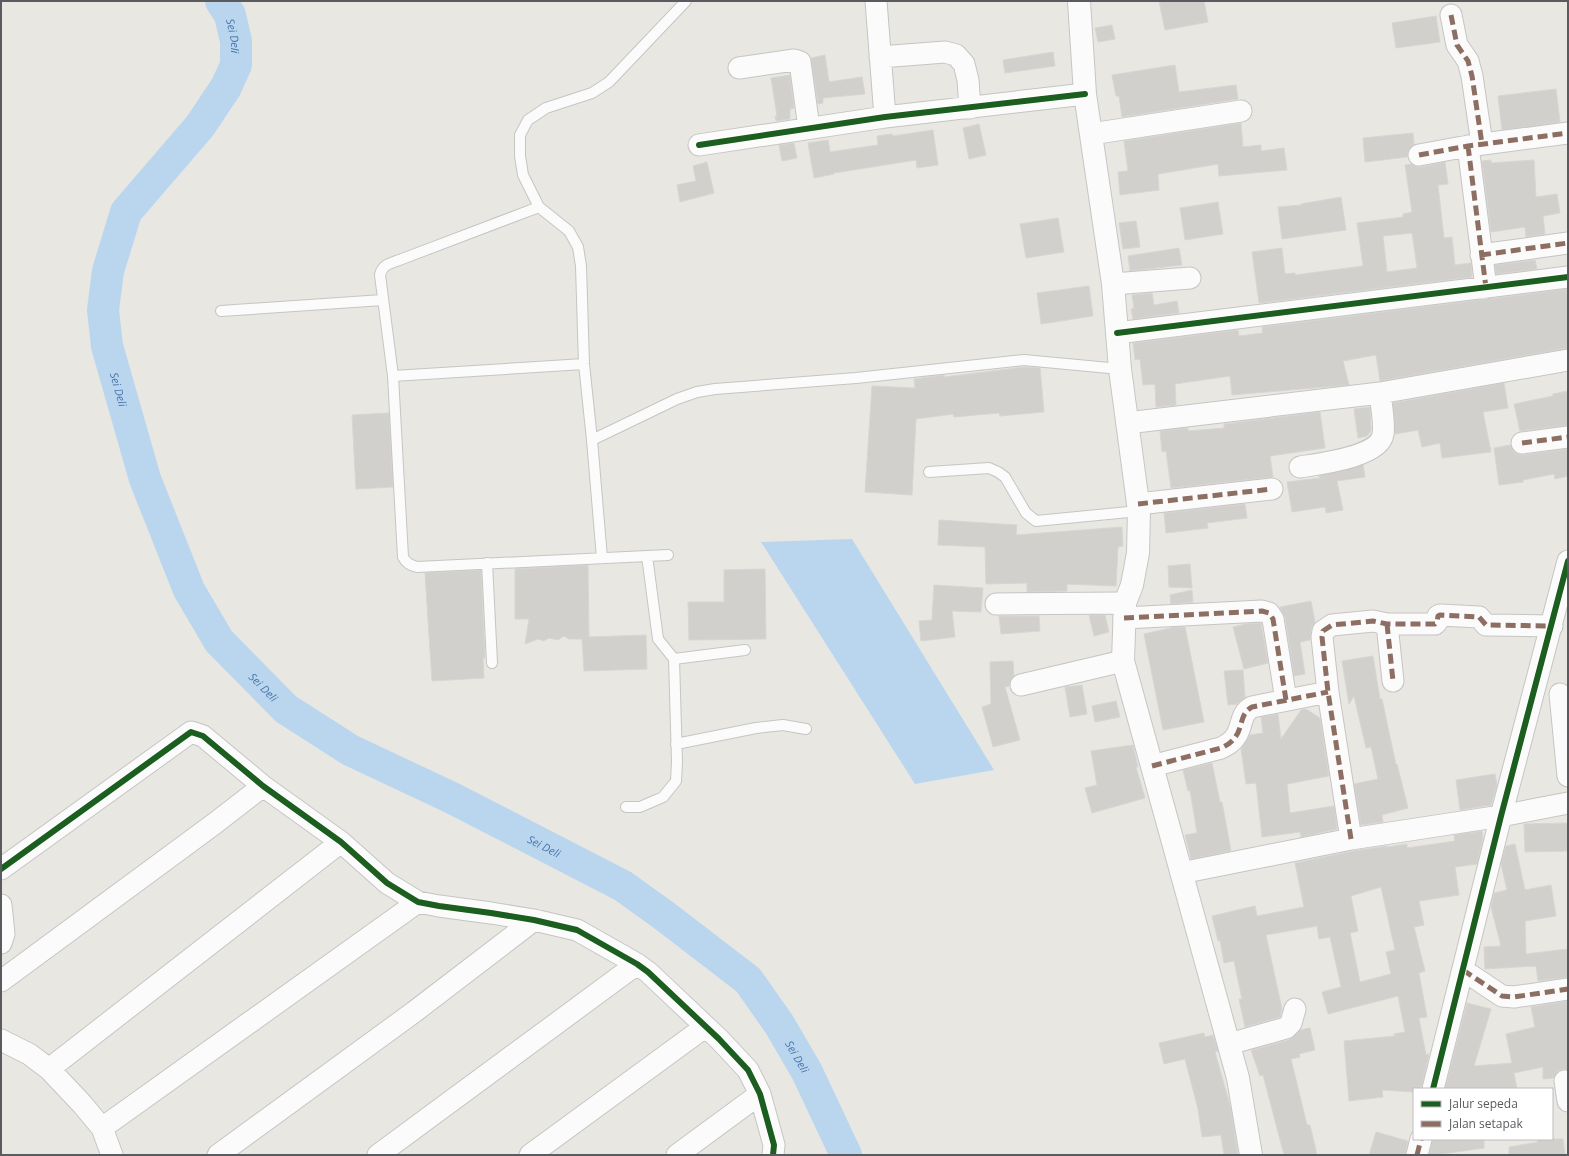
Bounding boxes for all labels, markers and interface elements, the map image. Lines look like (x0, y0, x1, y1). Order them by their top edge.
water label: Sei Deli (224, 17, 244, 53)
water label: Sei Deli (107, 370, 131, 408)
water label: Sei Deli (246, 669, 282, 705)
water label: Sei Deli (525, 831, 564, 860)
water label: Sei Deli (782, 1037, 813, 1075)
legend (1413, 1088, 1553, 1140)
text: Jalur sepeda (1448, 1095, 1518, 1112)
text: Jalan setapak (1448, 1115, 1523, 1132)

